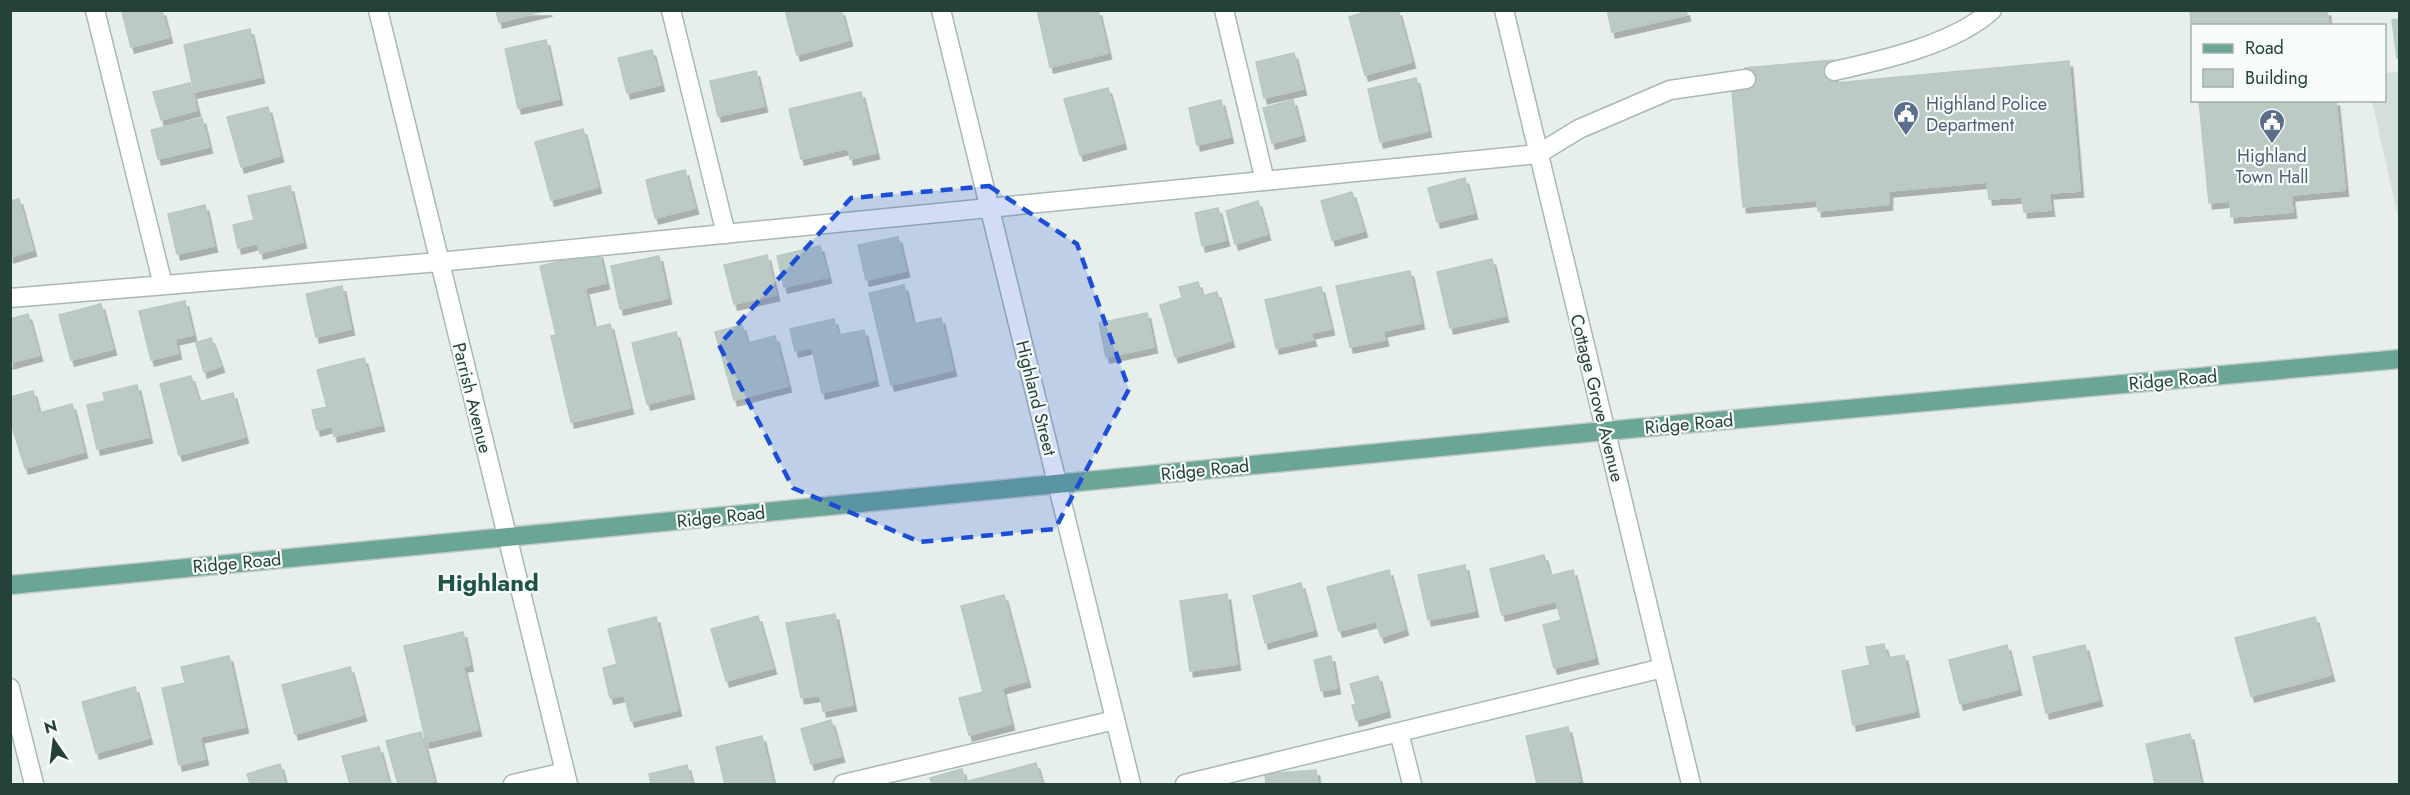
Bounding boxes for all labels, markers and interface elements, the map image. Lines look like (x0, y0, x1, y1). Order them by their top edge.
legend (2191, 24, 2386, 102)
text: Road (2245, 35, 2284, 61)
text: Building (2245, 65, 2308, 91)
place label: Highland Police Department (1926, 91, 2047, 138)
public building icon: Highland Police Department (1891, 99, 1921, 137)
public building icon: Highland Town Hall (2257, 107, 2287, 145)
place label: Highland Town Hall (2235, 143, 2309, 190)
street label: Cottage Grove Avenue (1564, 311, 1630, 485)
street label: Highland Street (1009, 338, 1063, 459)
street label: Parrish Avenue (446, 340, 498, 456)
street label: Ridge Road (2128, 363, 2218, 397)
street label: Ridge Road (1644, 407, 1734, 441)
street label: Ridge Road (1159, 452, 1251, 488)
street label: Ridge Road (675, 499, 767, 535)
street label: Ridge Road (192, 546, 282, 580)
district label: Highland (437, 565, 539, 600)
north arrow (24, 711, 84, 771)
text: N (42, 714, 59, 740)

